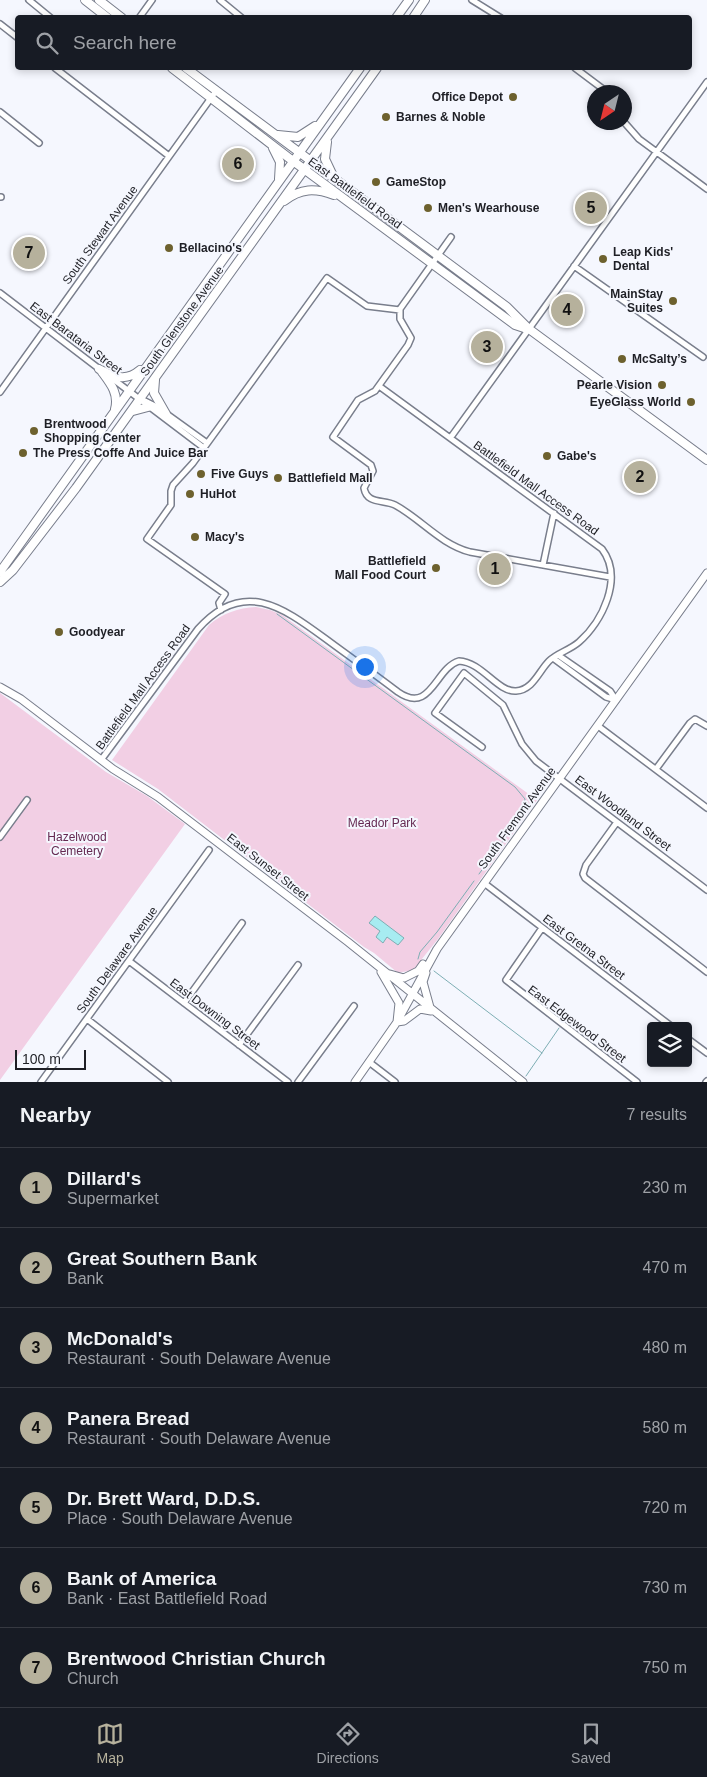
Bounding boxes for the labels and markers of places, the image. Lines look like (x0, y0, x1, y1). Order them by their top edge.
place label: Office Depot (432, 90, 503, 104)
marker: Office Depot (507, 91, 519, 103)
place label: Barnes & Noble (396, 110, 486, 124)
marker: Barnes & Noble (380, 111, 392, 123)
pin: 6 (222, 145, 254, 183)
place label: GameStop (386, 175, 446, 189)
marker: GameStop (370, 176, 382, 188)
pin: 5 (575, 189, 607, 227)
place label: Men's Wearhouse (438, 201, 540, 215)
marker: Men's Wearhouse (422, 202, 434, 214)
pin: 7 (13, 234, 45, 272)
place label: Bellacino's (179, 241, 242, 255)
marker: Bellacino's (163, 242, 175, 254)
place label: Leap Kids' Dental (613, 245, 673, 273)
marker: Leap Kids' Dental (597, 253, 609, 265)
place label: MainStay Suites (610, 287, 663, 315)
pin: 4 (551, 291, 583, 329)
marker: MainStay Suites (667, 295, 679, 307)
pin: 3 (471, 328, 503, 366)
place label: McSalty’s (632, 352, 687, 366)
marker: McSalty’s (616, 353, 628, 365)
place label: Pearle Vision (577, 378, 652, 392)
marker: Pearle Vision (656, 379, 668, 391)
place label: EyeGlass World (590, 395, 681, 409)
marker: EyeGlass World (685, 396, 697, 408)
place label: Brentwood Shopping Center (44, 417, 141, 445)
marker: Brentwood Shopping Center (28, 425, 40, 437)
place label: The Press Coffe And Juice Bar (33, 446, 208, 460)
marker: The Press Coffe And Juice Bar (17, 447, 29, 459)
place label: Gabe's (557, 449, 597, 463)
marker: Gabe's (541, 450, 553, 462)
pin: 2 (624, 458, 656, 496)
place label: Five Guys (211, 467, 269, 481)
marker: Five Guys (195, 468, 207, 480)
place label: Battlefield Mall (288, 471, 373, 485)
marker: Battlefield Mall (272, 472, 284, 484)
place label: HuHot (200, 487, 236, 501)
marker: HuHot (184, 488, 196, 500)
place label: Macy's (205, 530, 245, 544)
marker: Macy's (189, 531, 201, 543)
pin: 1 (479, 550, 511, 588)
place label: Battlefield Mall Food Court (335, 554, 426, 582)
marker: Battlefield Mall Food Court (430, 562, 442, 574)
place label: Goodyear (69, 625, 125, 639)
marker: Goodyear (53, 626, 65, 638)

